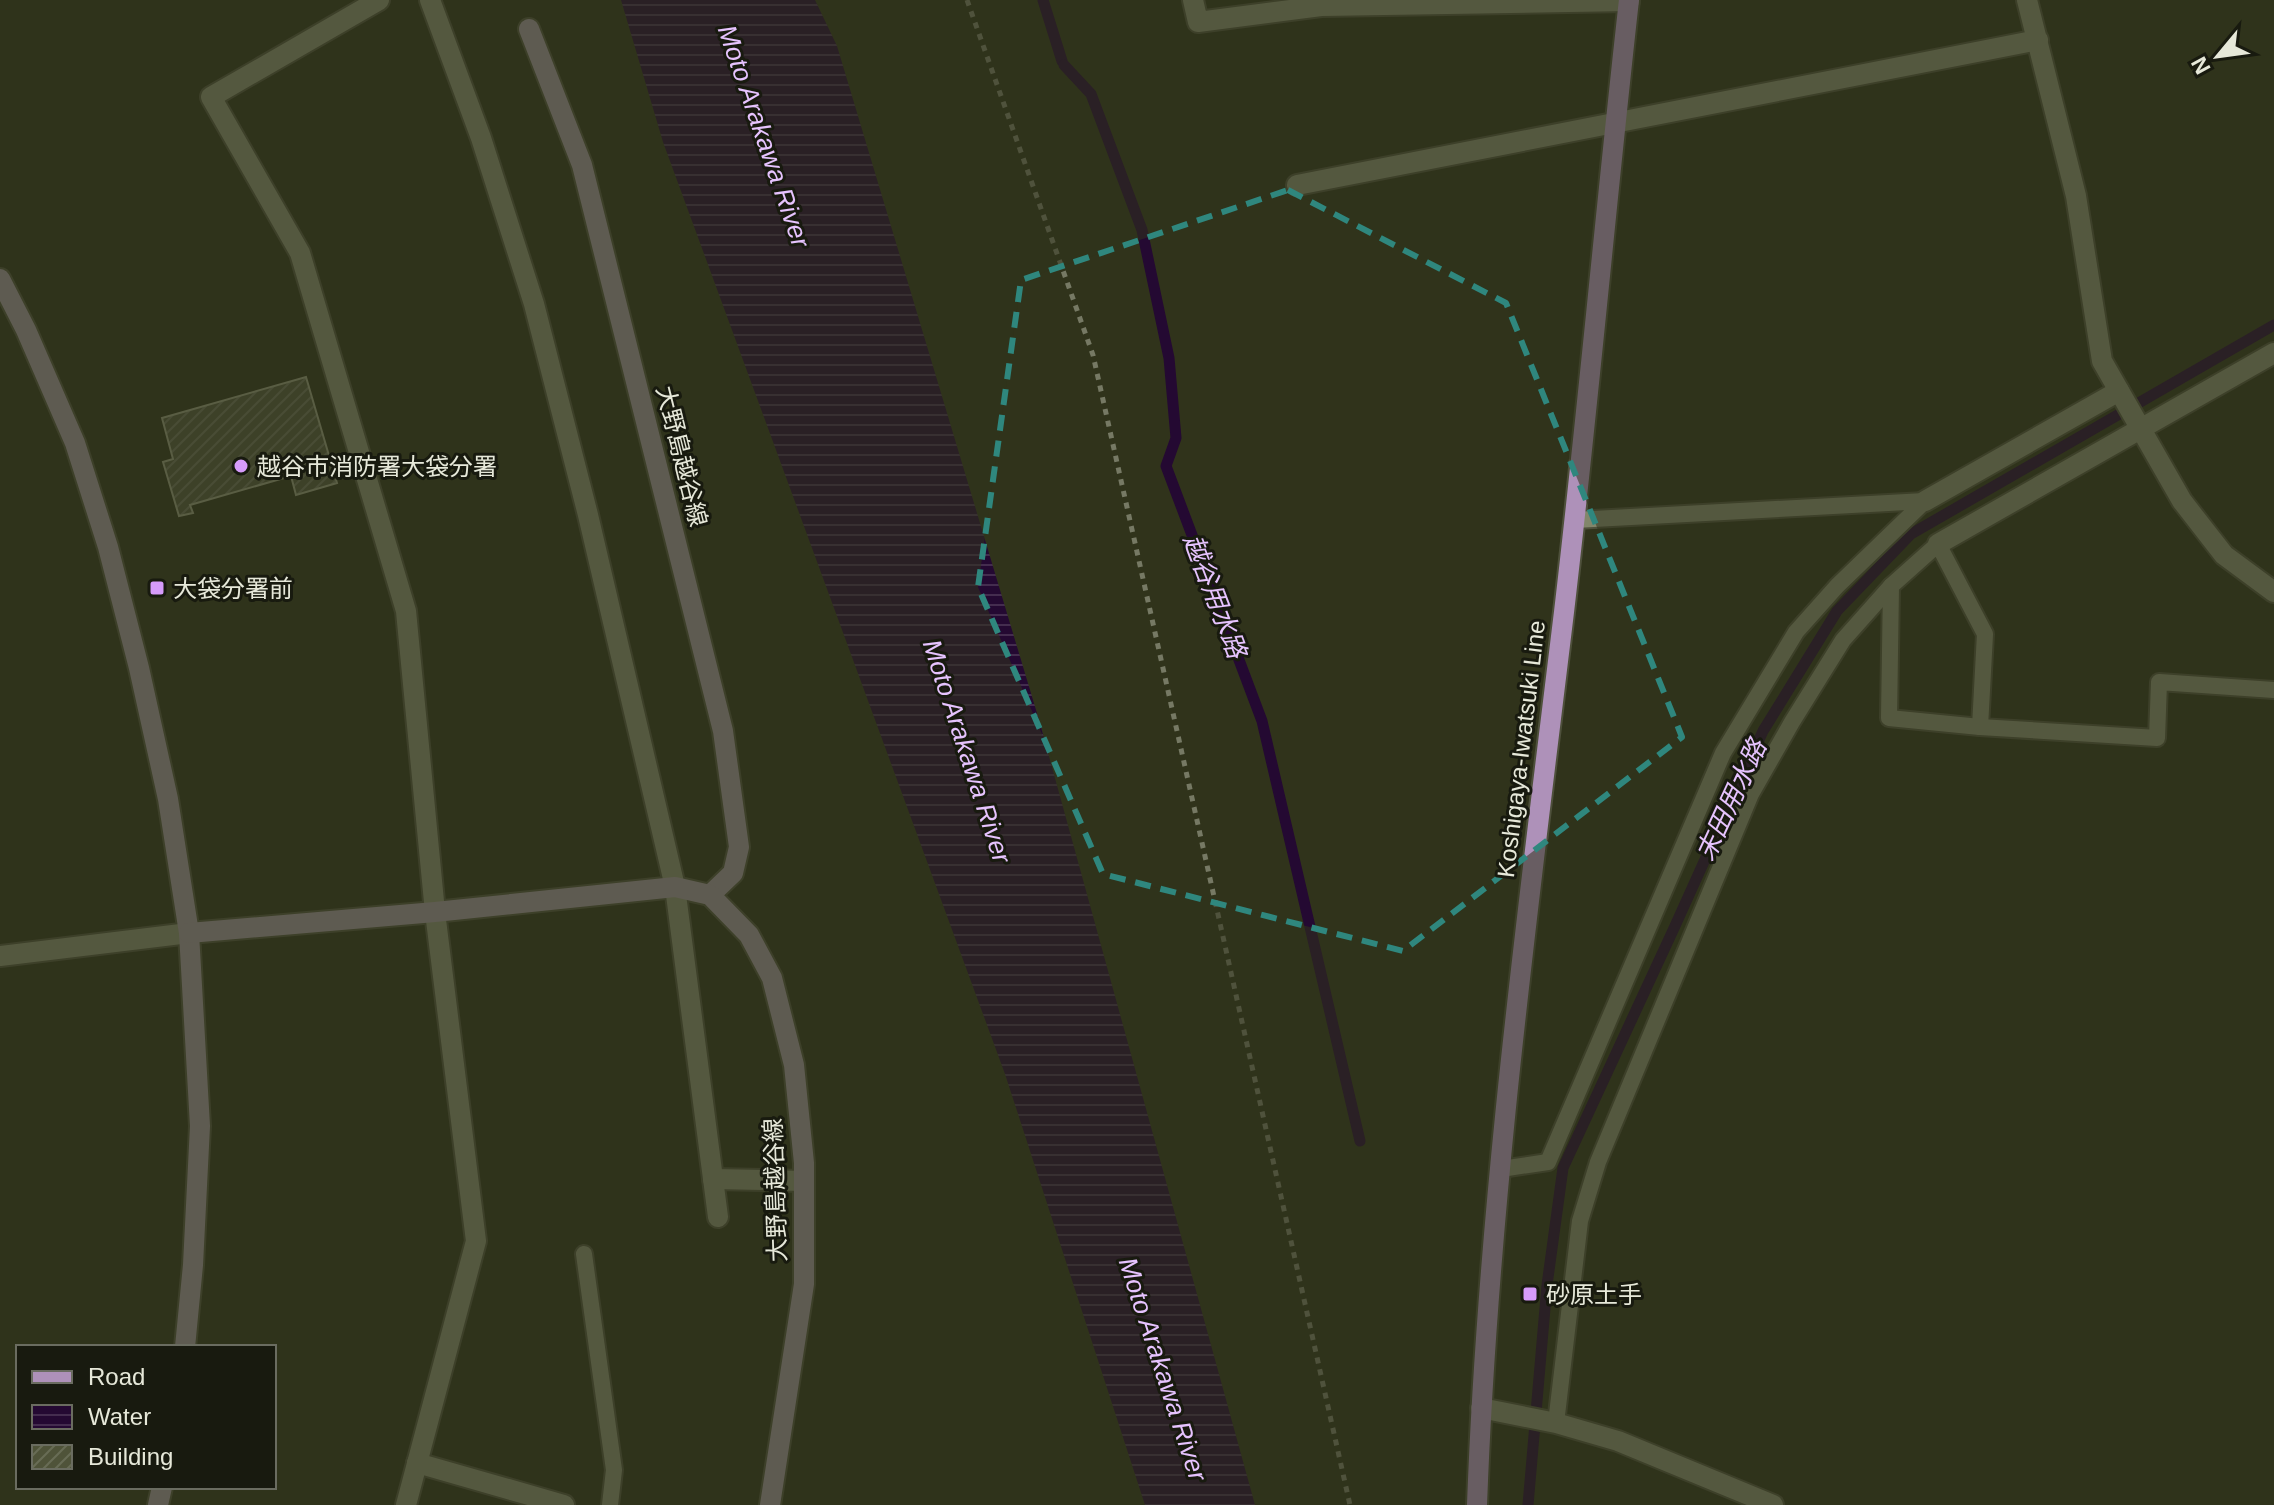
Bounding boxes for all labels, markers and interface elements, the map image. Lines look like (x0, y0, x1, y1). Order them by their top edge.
north arrow (2178, 16, 2258, 96)
water label: Moto Arakawa River (712, 21, 817, 252)
text: N (2186, 52, 2216, 78)
street label: 大野島越谷線 (651, 383, 713, 529)
place label: 越谷市消防署大袋分署 (257, 453, 497, 480)
marker: 越谷市消防署大袋分署 (232, 457, 250, 475)
water label: 越谷用水路 (1178, 530, 1253, 664)
place label: 大袋分署前 (173, 575, 293, 602)
marker: 大袋分署前 (148, 579, 166, 597)
street label: Koshigaya-Iwatsuki Line (1492, 619, 1550, 879)
water label: Moto Arakawa River (917, 636, 1018, 868)
water label: 末田用水路 (1690, 733, 1773, 865)
street label: 大野島越谷線 (759, 1118, 791, 1262)
water label: Moto Arakawa River (1113, 1254, 1214, 1486)
place label: 砂原土手 (1546, 1281, 1642, 1308)
marker: 砂原土手 (1521, 1285, 1539, 1303)
legend (16, 1345, 276, 1489)
text: Road (88, 1363, 145, 1390)
text: Water (88, 1403, 151, 1430)
text: Building (88, 1443, 173, 1470)

